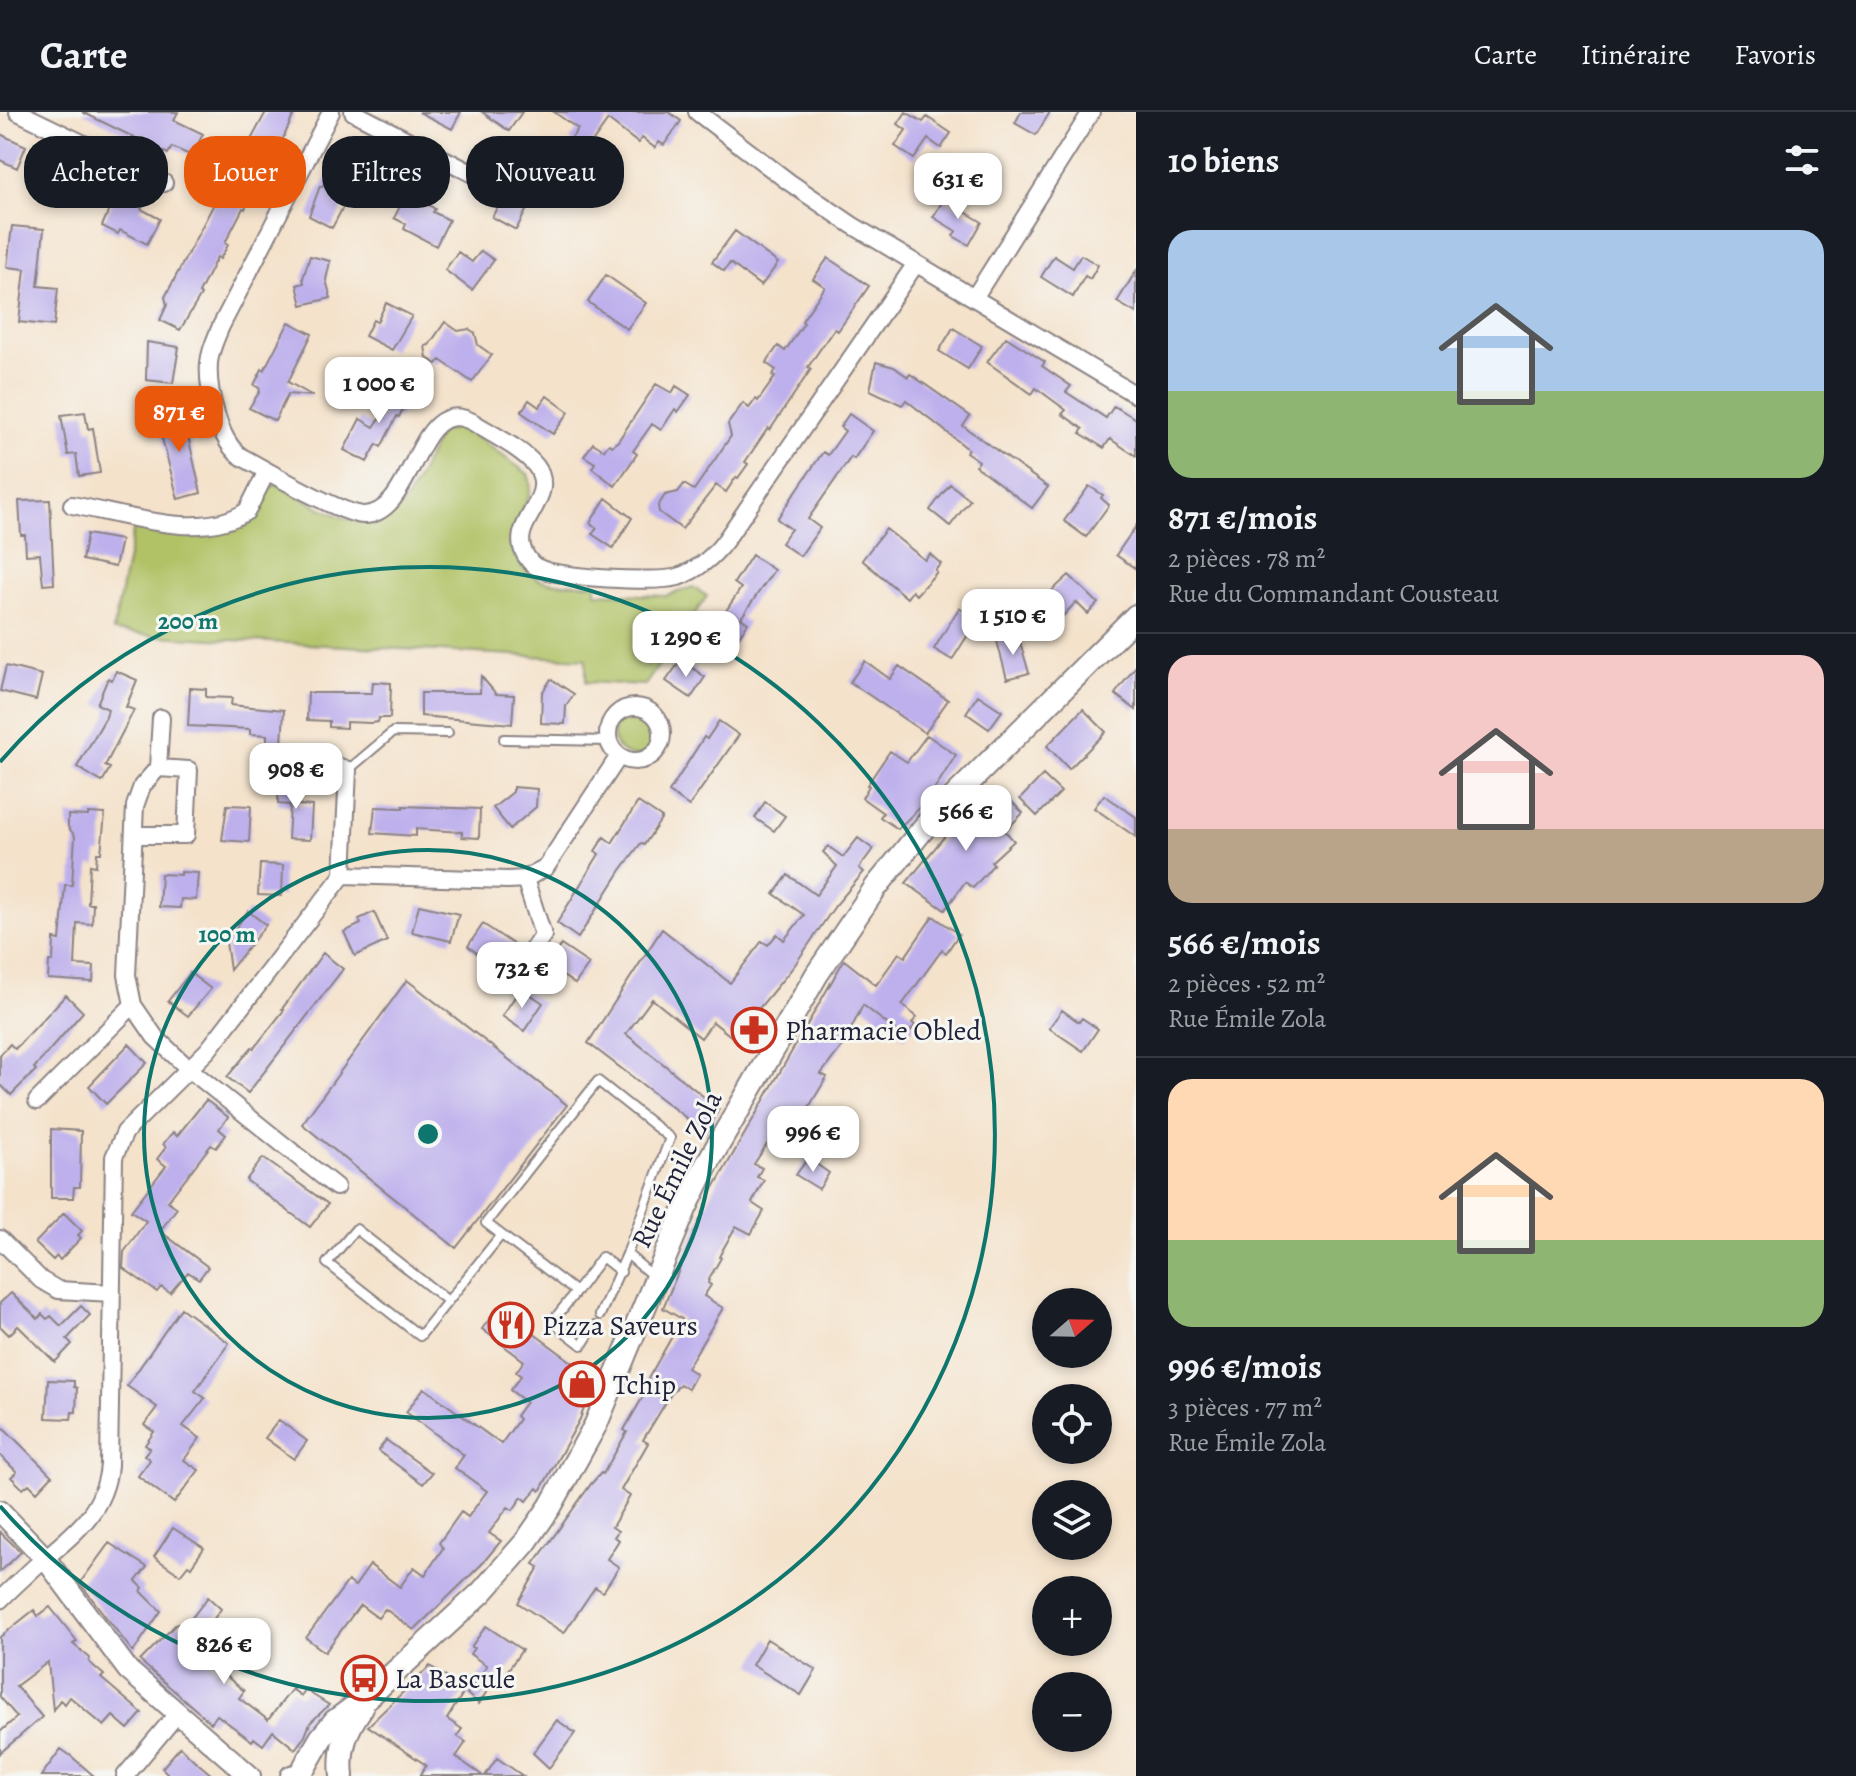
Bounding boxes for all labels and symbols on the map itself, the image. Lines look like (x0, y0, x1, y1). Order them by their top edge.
pin: 631 € (902, 153, 1014, 221)
pin: 1 000 € (305, 357, 453, 425)
pin: 871 € (123, 386, 235, 454)
pin: 1 510 € (939, 589, 1087, 657)
text: 200 m (158, 605, 218, 637)
pin: 1 290 € (612, 611, 760, 679)
pin: 908 € (240, 743, 352, 811)
pin: 566 € (910, 785, 1022, 853)
text: 100 m (198, 918, 256, 950)
pin: 732 € (466, 942, 578, 1010)
pharmacy icon: Pharmacie Obled (730, 1006, 778, 1054)
place label: Pharmacie Obled (785, 1012, 982, 1050)
street label: Rue Émile Zola (622, 1084, 731, 1254)
pin: 996 € (757, 1106, 869, 1174)
centre of rings (414, 1120, 442, 1148)
north arrow (1032, 1288, 1112, 1368)
restaurant icon: Pizza Saveurs (487, 1301, 535, 1349)
place label: Pizza Saveurs (542, 1307, 698, 1345)
shop icon: Tchip (558, 1360, 606, 1408)
place label: Tchip (613, 1366, 676, 1404)
pin: 826 € (168, 1618, 280, 1686)
bus stop icon: La Bascule (340, 1654, 388, 1702)
place label: La Bascule (395, 1660, 515, 1698)

